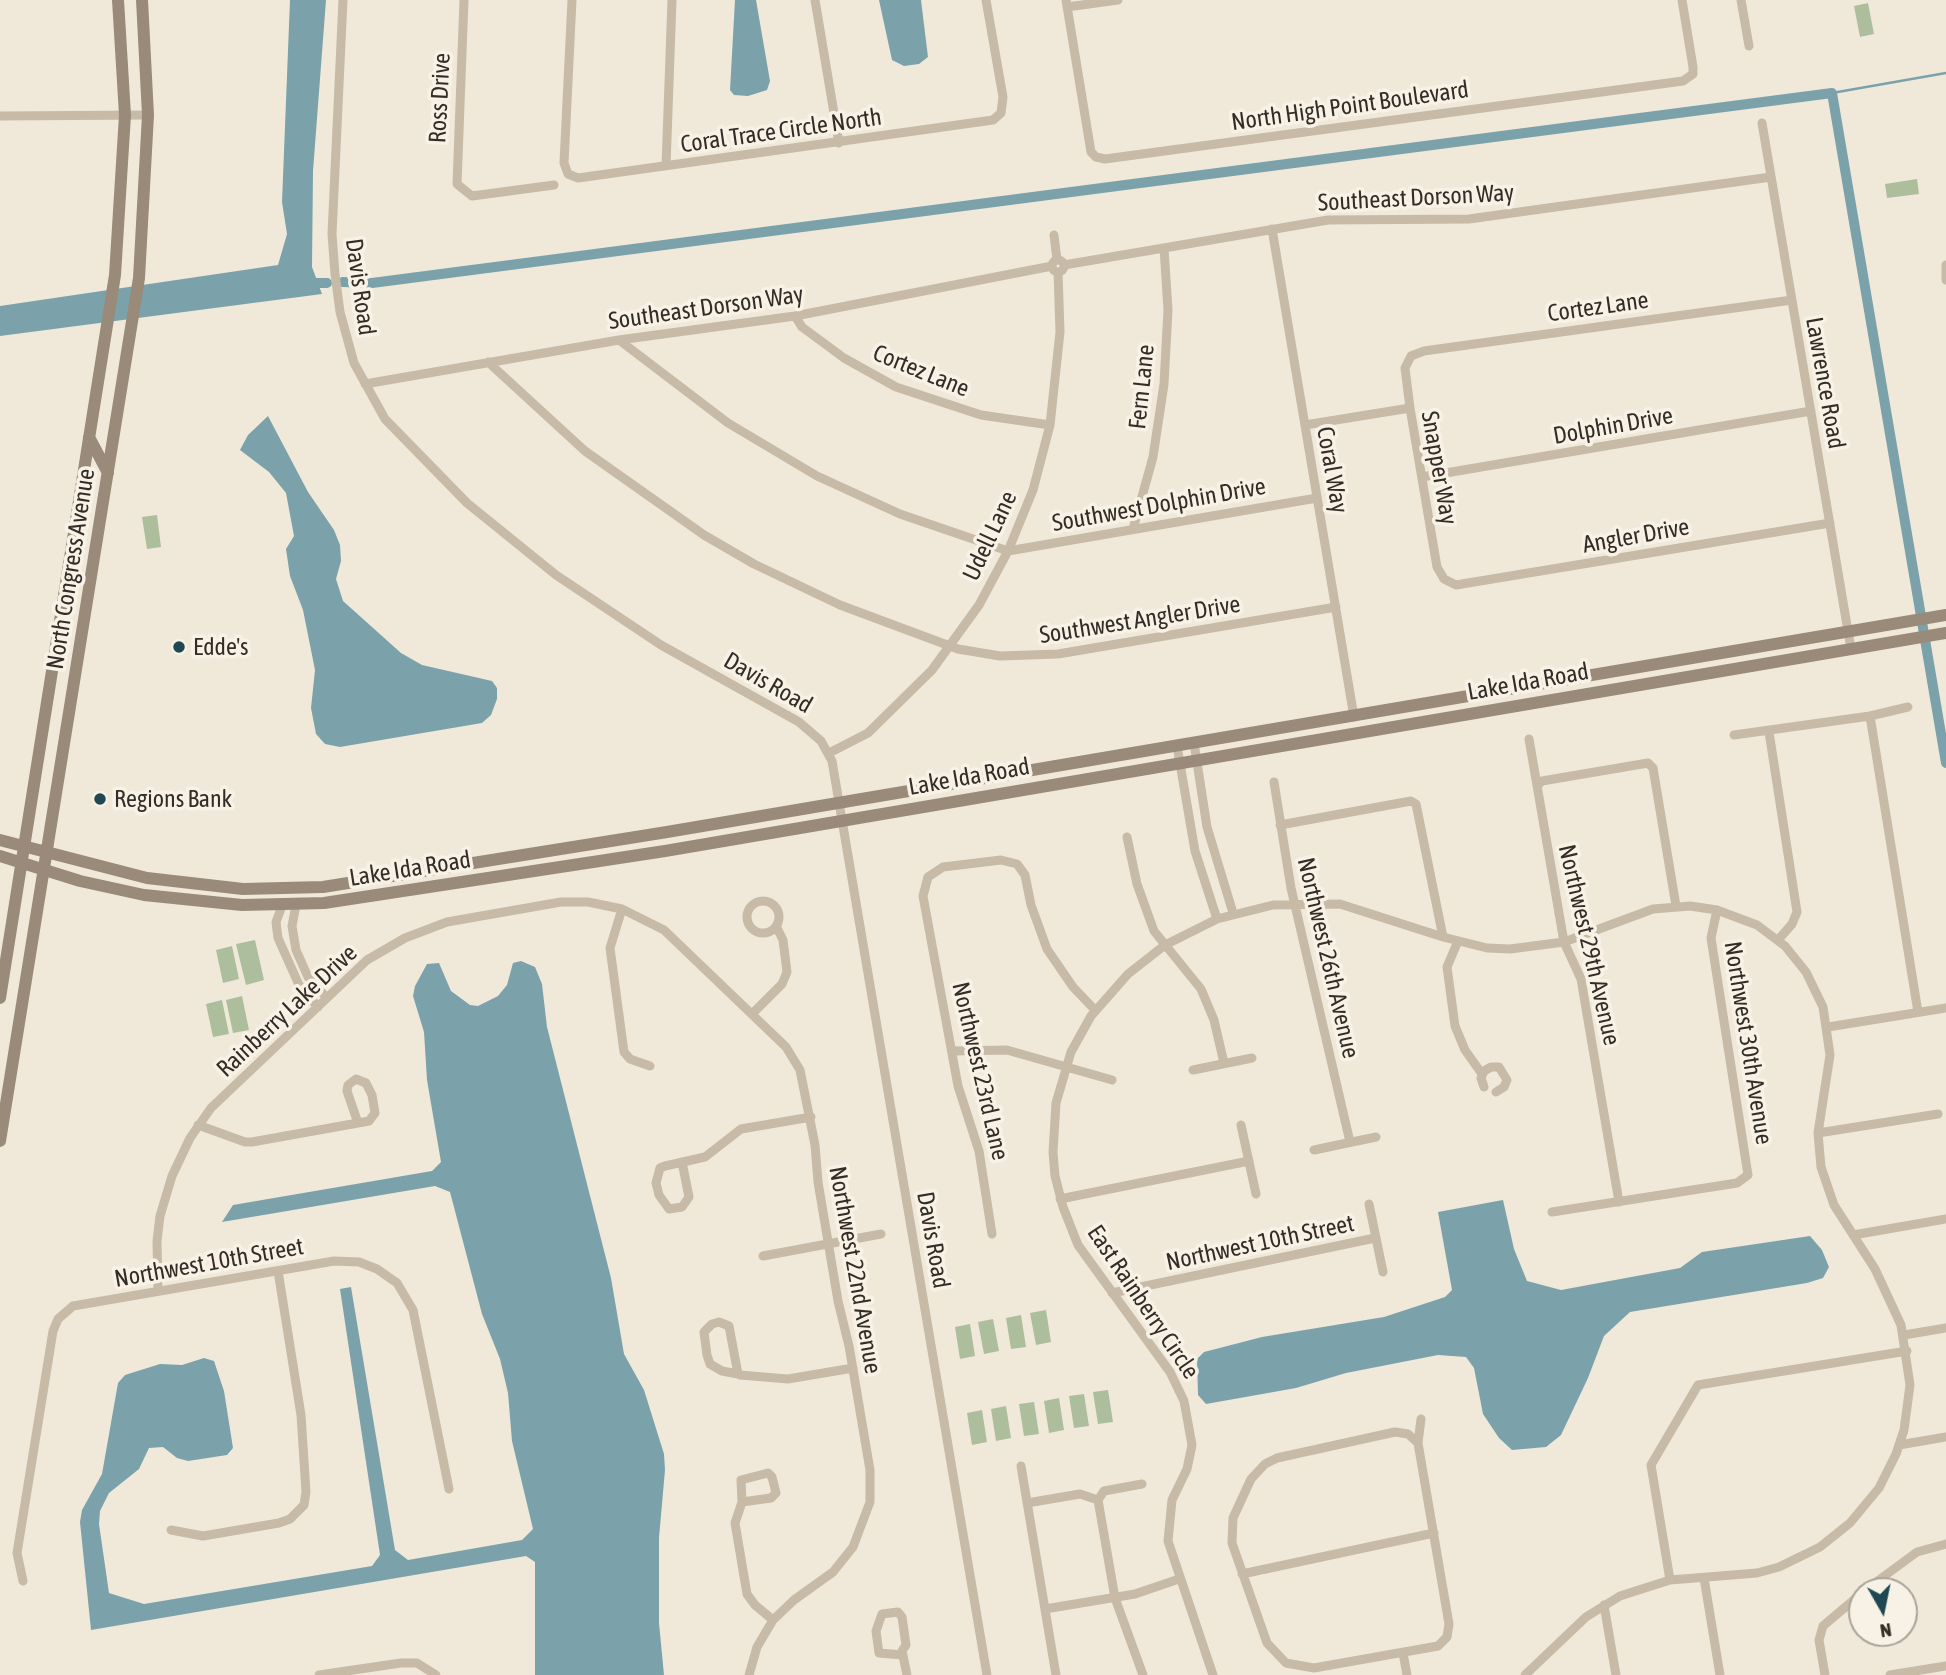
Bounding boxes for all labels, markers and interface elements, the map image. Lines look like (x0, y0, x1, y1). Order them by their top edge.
street label: Ross Drive (423, 52, 457, 144)
street label: North High Point Boulevard (1230, 75, 1470, 137)
street label: Coral Trace Circle North (679, 103, 883, 159)
street label: Southeast Dorson Way (1317, 178, 1515, 218)
street label: Davis Road (339, 237, 381, 337)
street label: Southeast Dorson Way (607, 280, 805, 336)
street label: Cortez Lane (1546, 286, 1650, 328)
street label: Lawrence Road (1799, 315, 1851, 451)
street label: Cortez Lane (869, 339, 973, 403)
street label: Fern Lane (1123, 343, 1161, 431)
street label: Dolphin Drive (1551, 401, 1675, 451)
street label: Snapper Way (1415, 409, 1463, 527)
street label: Coral Way (1310, 425, 1354, 515)
street label: North Congress Avenue (41, 467, 101, 671)
street label: Southwest Dolphin Drive (1050, 472, 1268, 538)
street label: Udell Lane (957, 487, 1023, 585)
street label: Angler Drive (1580, 512, 1692, 560)
street label: Southwest Angler Drive (1038, 590, 1242, 650)
place label: Edde's (193, 633, 249, 661)
marker: Edde's (171, 639, 187, 655)
street label: Davis Road (719, 646, 817, 720)
street label: Lake Ida Road (1465, 657, 1591, 707)
street label: Lake Ida Road (906, 752, 1032, 802)
place label: Regions Bank (114, 785, 232, 813)
marker: Regions Bank (92, 791, 108, 807)
street label: Northwest 29th Avenue (1552, 842, 1626, 1048)
street label: Lake Ida Road (347, 845, 473, 893)
street label: Northwest 26th Avenue (1291, 855, 1365, 1061)
street label: Rainberry Lake Drive (211, 939, 363, 1083)
street label: Northwest 30th Avenue (1718, 939, 1778, 1147)
street label: Northwest 23rd Lane (946, 979, 1014, 1163)
street label: Northwest 22nd Avenue (823, 1164, 887, 1376)
street label: Davis Road (910, 1189, 956, 1291)
street label: Northwest 10th Street (1163, 1209, 1357, 1277)
street label: East Rainberry Circle (1081, 1220, 1205, 1384)
street label: Northwest 10th Street (112, 1232, 306, 1294)
north arrow (1848, 1577, 1918, 1647)
text: N (1879, 1619, 1893, 1643)

